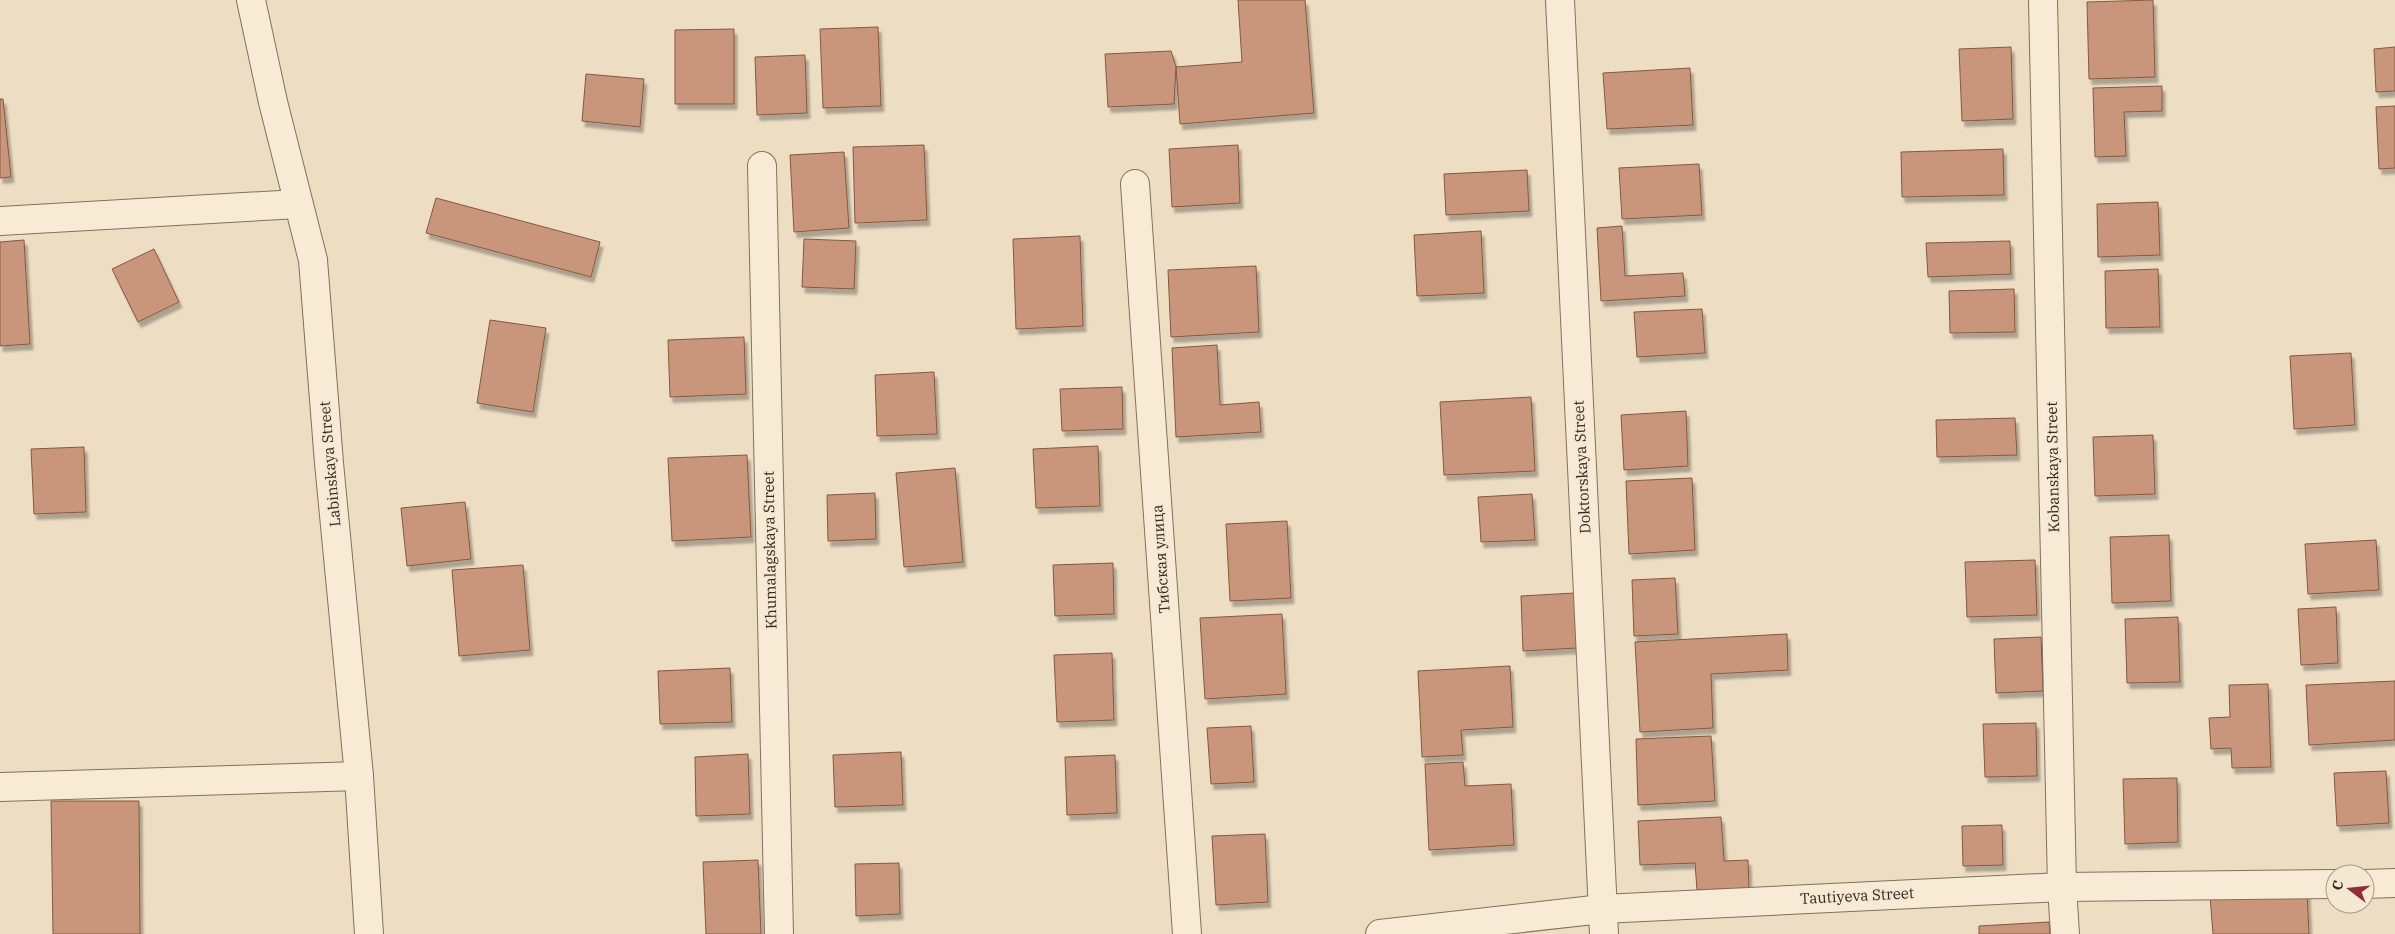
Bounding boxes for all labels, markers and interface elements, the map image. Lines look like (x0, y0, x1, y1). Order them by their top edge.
street label: Labinskaya Street (315, 400, 344, 528)
street label: Doktorskaya Street (1569, 400, 1594, 534)
street label: Kobanskaya Street (2042, 401, 2063, 533)
street label: Khumalagskaya Street (759, 471, 780, 629)
street label: Тибская улица (1147, 504, 1174, 614)
north arrow (2325, 864, 2375, 914)
text: С (2328, 878, 2347, 892)
street label: Tautiyeva Street (1799, 883, 1914, 908)

